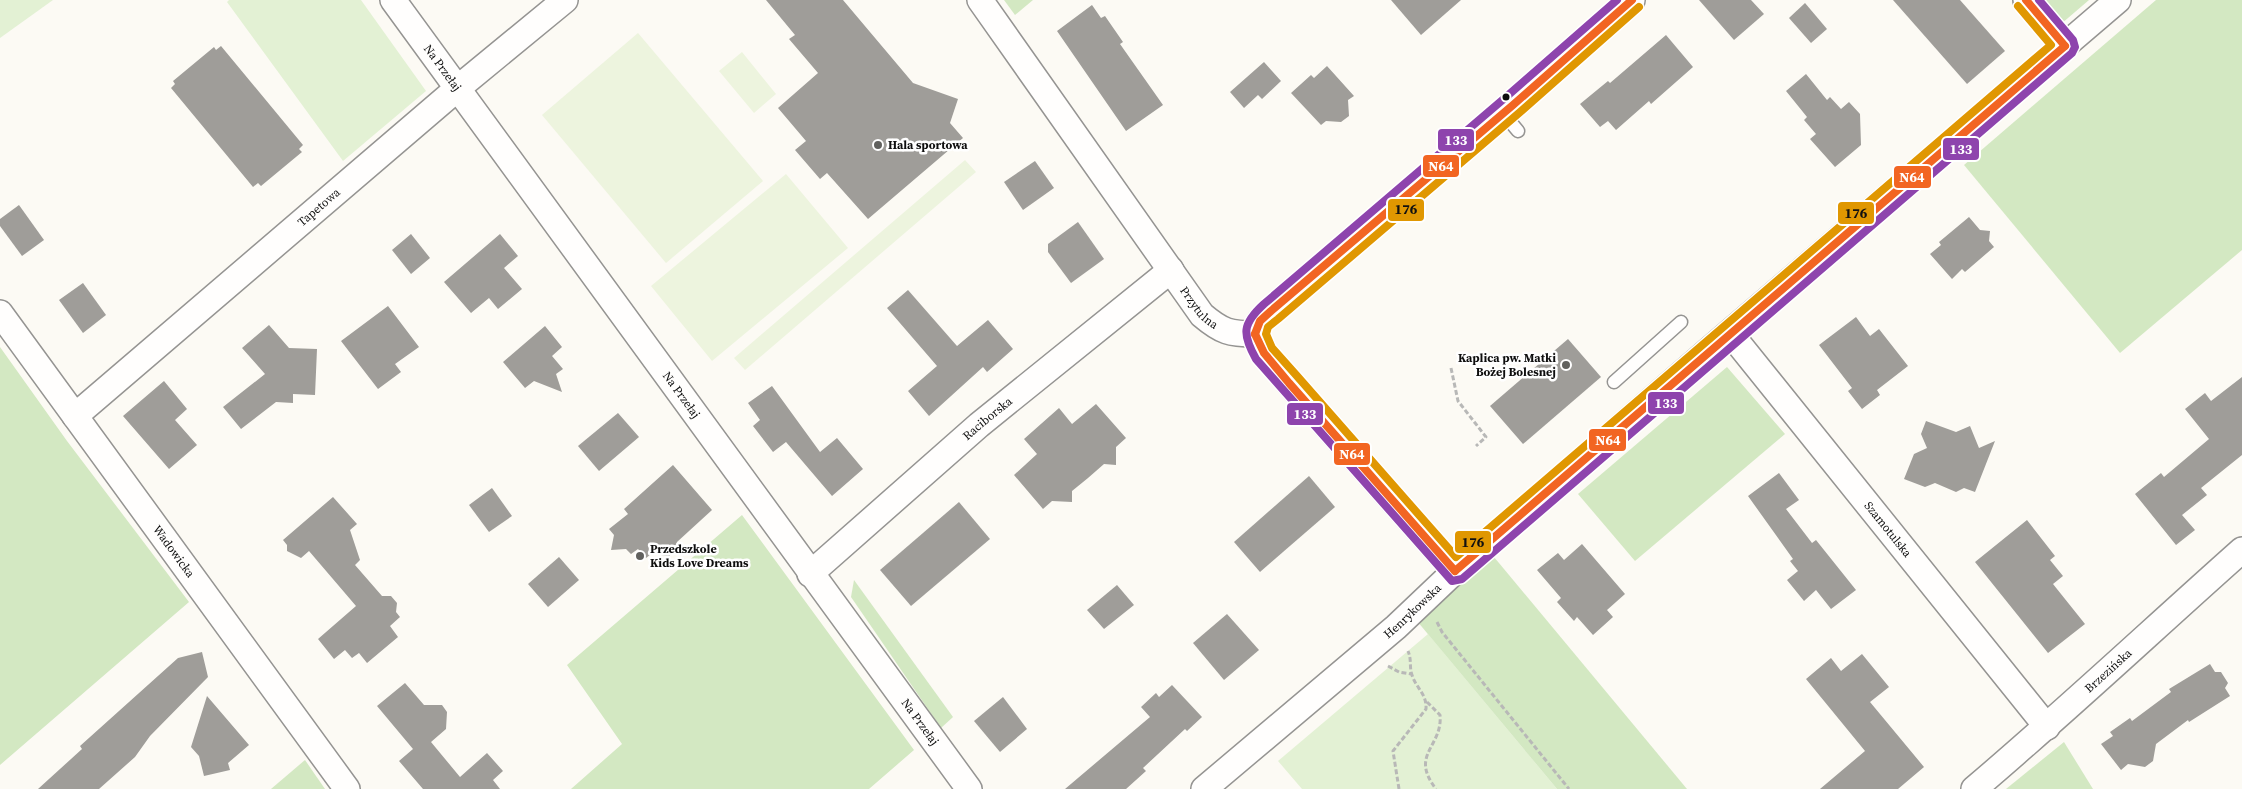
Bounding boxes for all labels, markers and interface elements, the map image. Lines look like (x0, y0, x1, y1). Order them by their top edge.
street label: Na Przełaj (420, 41, 465, 94)
unlabelled marker (1501, 92, 1511, 102)
line badge: 133 (1437, 128, 1475, 152)
text: 133 (1445, 130, 1468, 150)
place label: Hala sportowa (888, 137, 968, 153)
line badge: 133 (1942, 137, 1980, 161)
marker: Hala sportowa (872, 139, 884, 151)
text: 133 (1950, 139, 1973, 159)
line badge: N64 (1422, 154, 1460, 178)
text: N64 (1428, 156, 1454, 176)
line badge: N64 (1893, 165, 1932, 189)
text: N64 (1899, 167, 1925, 187)
street label: Tapetowa (294, 184, 344, 230)
line badge: 176 (1387, 198, 1425, 222)
text: 176 (1395, 199, 1418, 219)
line badge: 176 (1837, 201, 1875, 225)
text: 176 (1845, 203, 1868, 223)
street label: Przytulna (1176, 283, 1222, 333)
place label: Kaplica pw. Matki Bożej Bolesnej (1458, 350, 1556, 380)
marker: Kaplica pw. Matki Bożej Bolesnej (1560, 359, 1572, 371)
street label: Na Przełaj (659, 368, 704, 421)
line badge: 133 (1647, 391, 1685, 415)
street label: Raciborska (959, 393, 1016, 444)
text: 133 (1655, 393, 1678, 413)
line badge: 133 (1286, 402, 1324, 426)
text: 133 (1294, 404, 1317, 424)
line badge: N64 (1588, 428, 1627, 452)
text: N64 (1595, 430, 1621, 450)
line badge: N64 (1333, 442, 1371, 466)
text: N64 (1339, 444, 1365, 464)
street label: Szamotulska (1861, 498, 1916, 561)
street label: Wadowicka (149, 522, 199, 582)
line badge: 176 (1454, 530, 1492, 554)
text: 176 (1462, 532, 1485, 552)
place label: Przedszkole Kids Love Dreams (650, 541, 749, 571)
marker: Przedszkole Kids Love Dreams (634, 550, 646, 562)
street label: Henrykowska (1380, 580, 1445, 642)
street label: Brzezińska (2081, 645, 2136, 696)
street label: Na Przełaj (898, 696, 943, 749)

